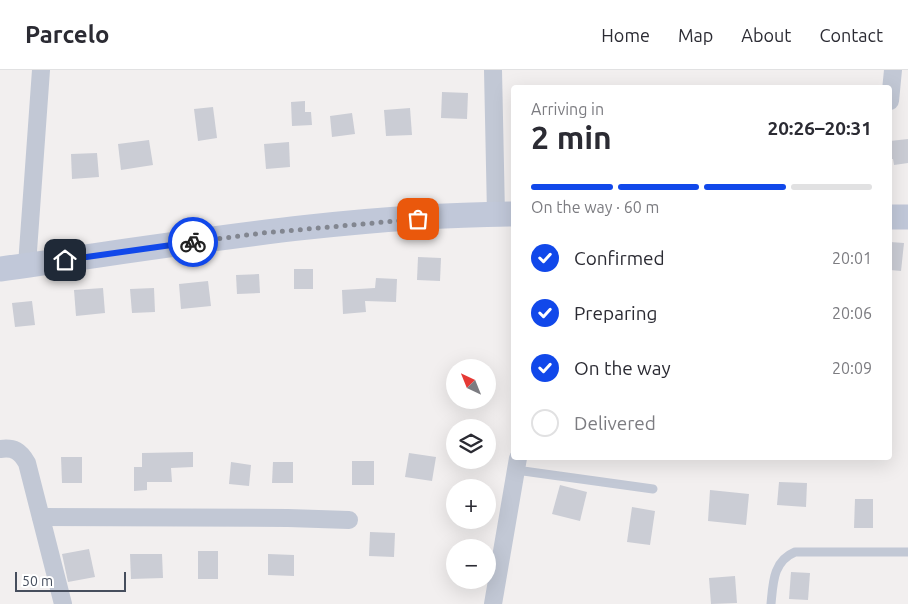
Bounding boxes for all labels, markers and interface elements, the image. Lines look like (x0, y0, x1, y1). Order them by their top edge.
text: Parcelo (25, 21, 109, 48)
text: Home (601, 25, 650, 45)
text: Map (678, 25, 713, 45)
text: About (741, 25, 791, 45)
text: Contact (819, 25, 883, 45)
text: Arriving in (531, 100, 604, 118)
text: 20:26–20:31 (767, 117, 872, 139)
text: 2 min (531, 119, 612, 155)
pin (397, 198, 439, 240)
text: On the way · 60 m (531, 198, 659, 216)
icon: bag (404, 205, 432, 233)
courier (168, 217, 218, 267)
icon: bike (179, 228, 207, 256)
pin (44, 239, 86, 281)
icon: check (531, 244, 559, 272)
icon: home (51, 246, 79, 274)
text: Confirmed (574, 247, 665, 269)
text: 20:01 (832, 249, 872, 267)
icon: check (531, 299, 559, 327)
text: Preparing (574, 302, 658, 324)
text: 20:06 (832, 304, 872, 322)
icon: check (531, 354, 559, 382)
text: On the way (574, 357, 671, 379)
north arrow (446, 359, 496, 409)
map controls (446, 359, 496, 589)
text: 20:09 (832, 359, 872, 377)
text: Delivered (574, 412, 656, 434)
button: layers (446, 419, 496, 469)
button: + (446, 479, 496, 529)
button: − (446, 539, 496, 589)
scale bar (15, 569, 126, 592)
text: 50 m (22, 573, 53, 589)

